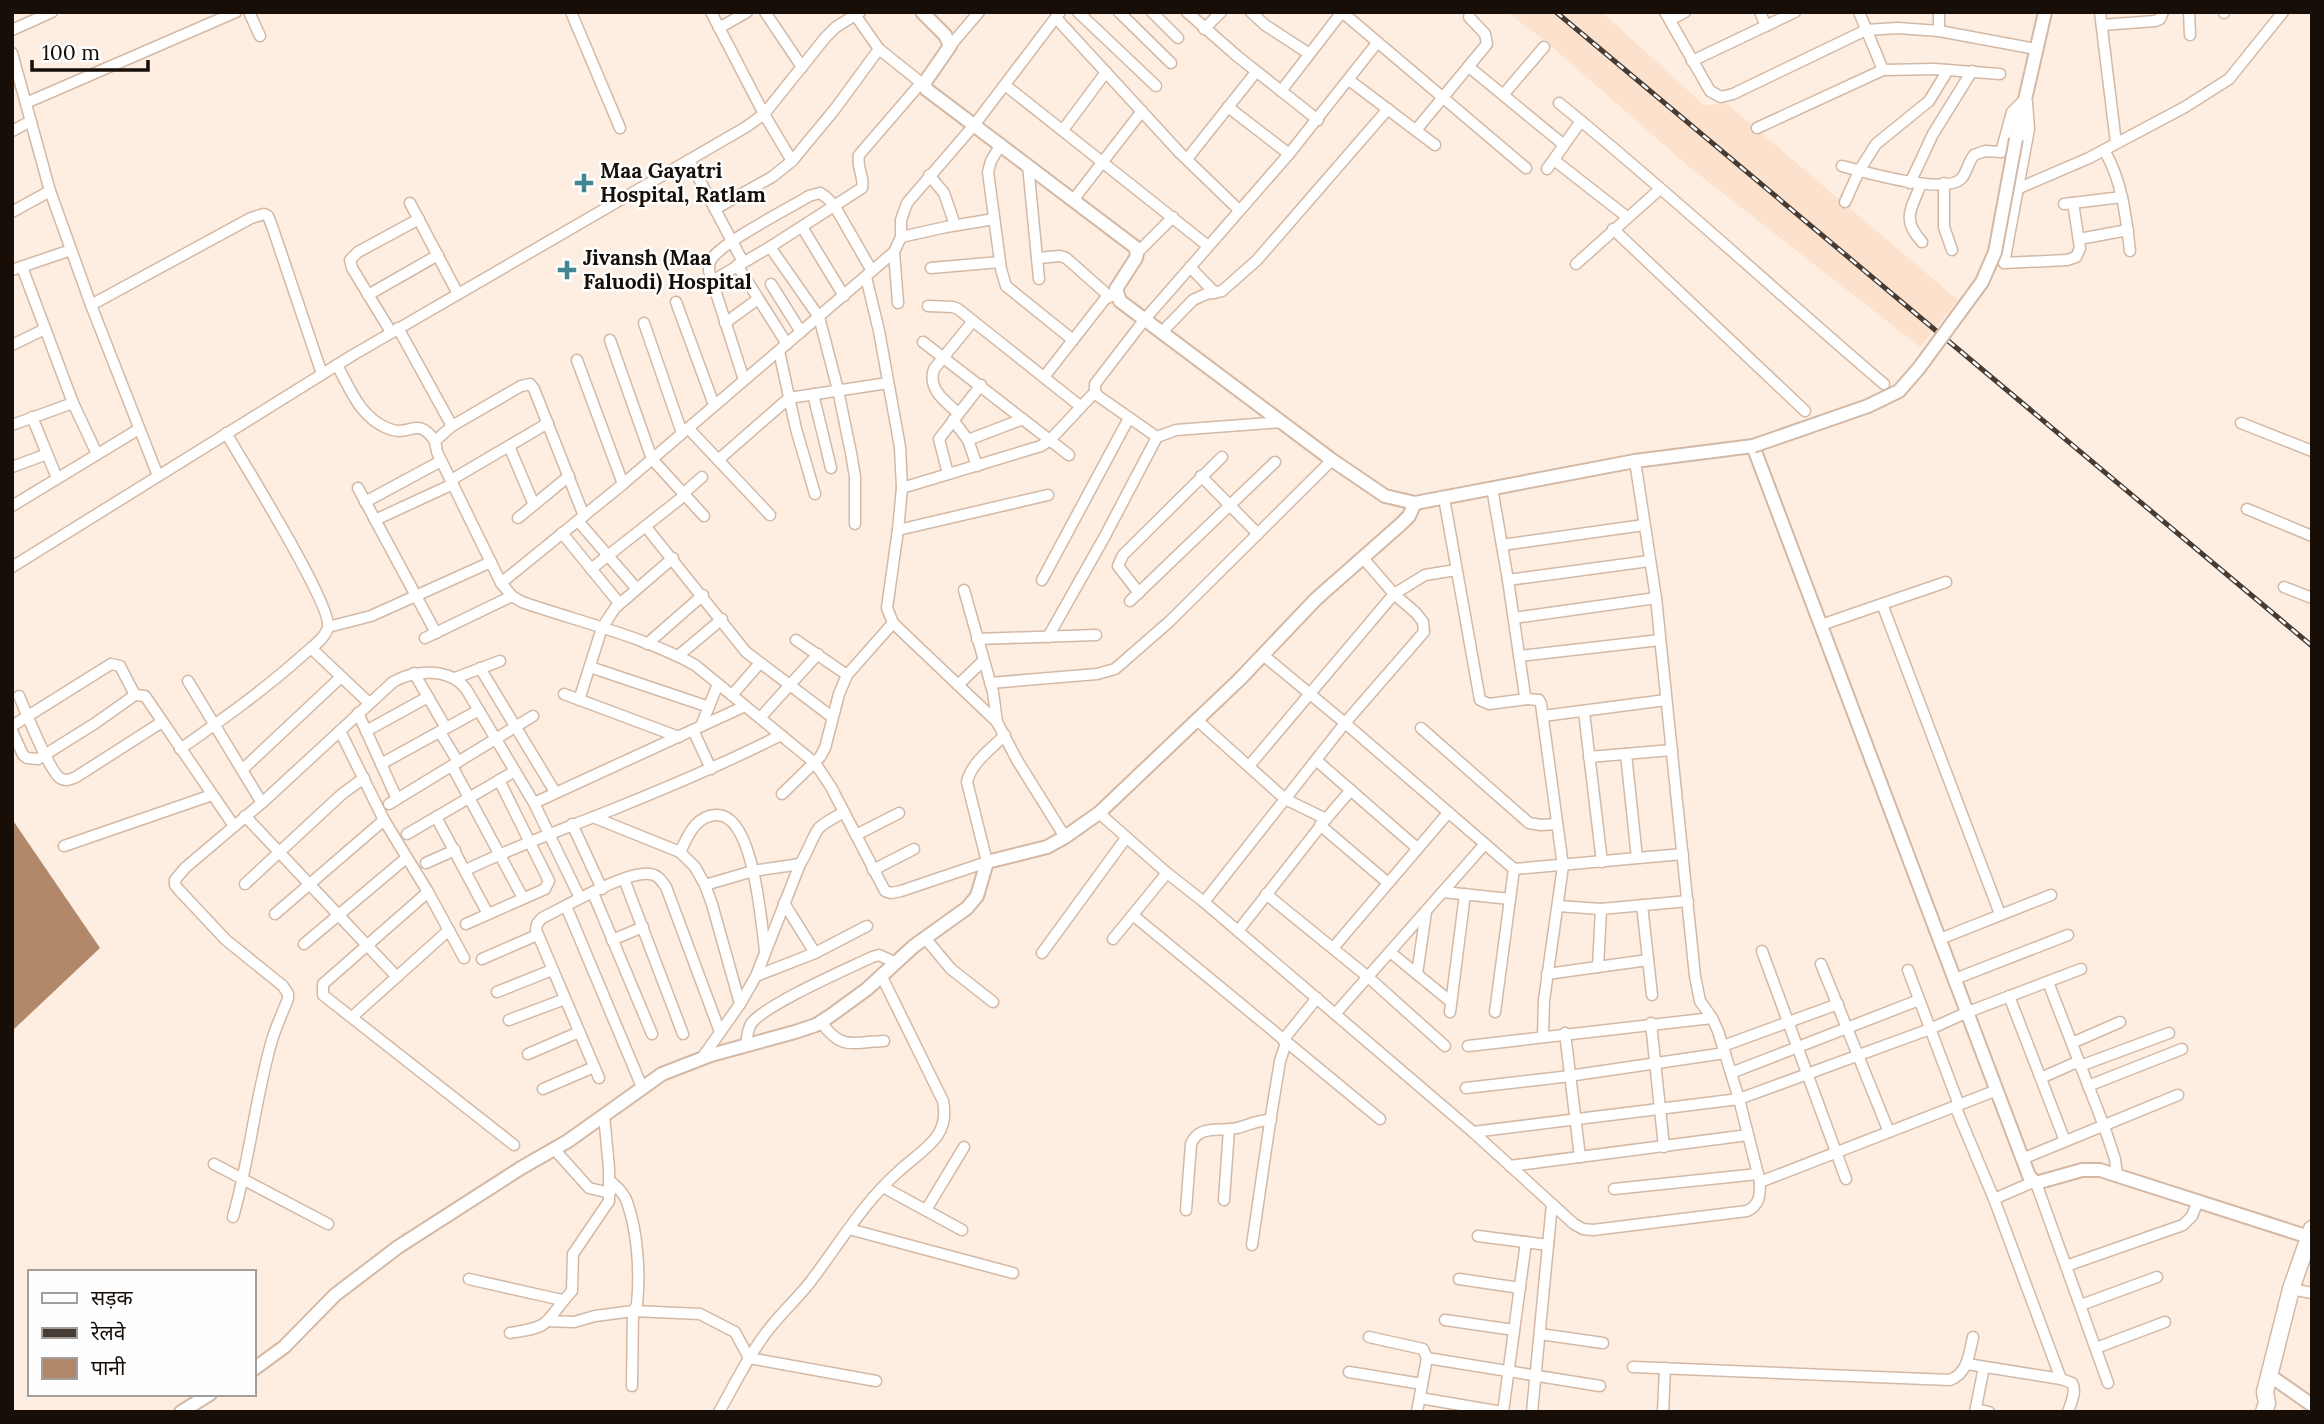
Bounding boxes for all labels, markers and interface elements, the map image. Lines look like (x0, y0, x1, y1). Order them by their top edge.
scale bar (32, 28, 147, 72)
text: 100 m (42, 39, 100, 66)
place label: Maa Gayatri Hospital, Ratlam (600, 157, 766, 208)
marker: Maa Gayatri Hospital, Ratlam (574, 173, 594, 193)
place label: Jivansh (Maa Faluodi) Hospital (583, 244, 752, 295)
marker: Jivansh (Maa Faluodi) Hospital (557, 260, 577, 280)
legend (28, 1270, 256, 1396)
text: सड़क (91, 1284, 133, 1311)
text: रेलवे (90, 1319, 126, 1346)
text: पानी (91, 1354, 126, 1381)

